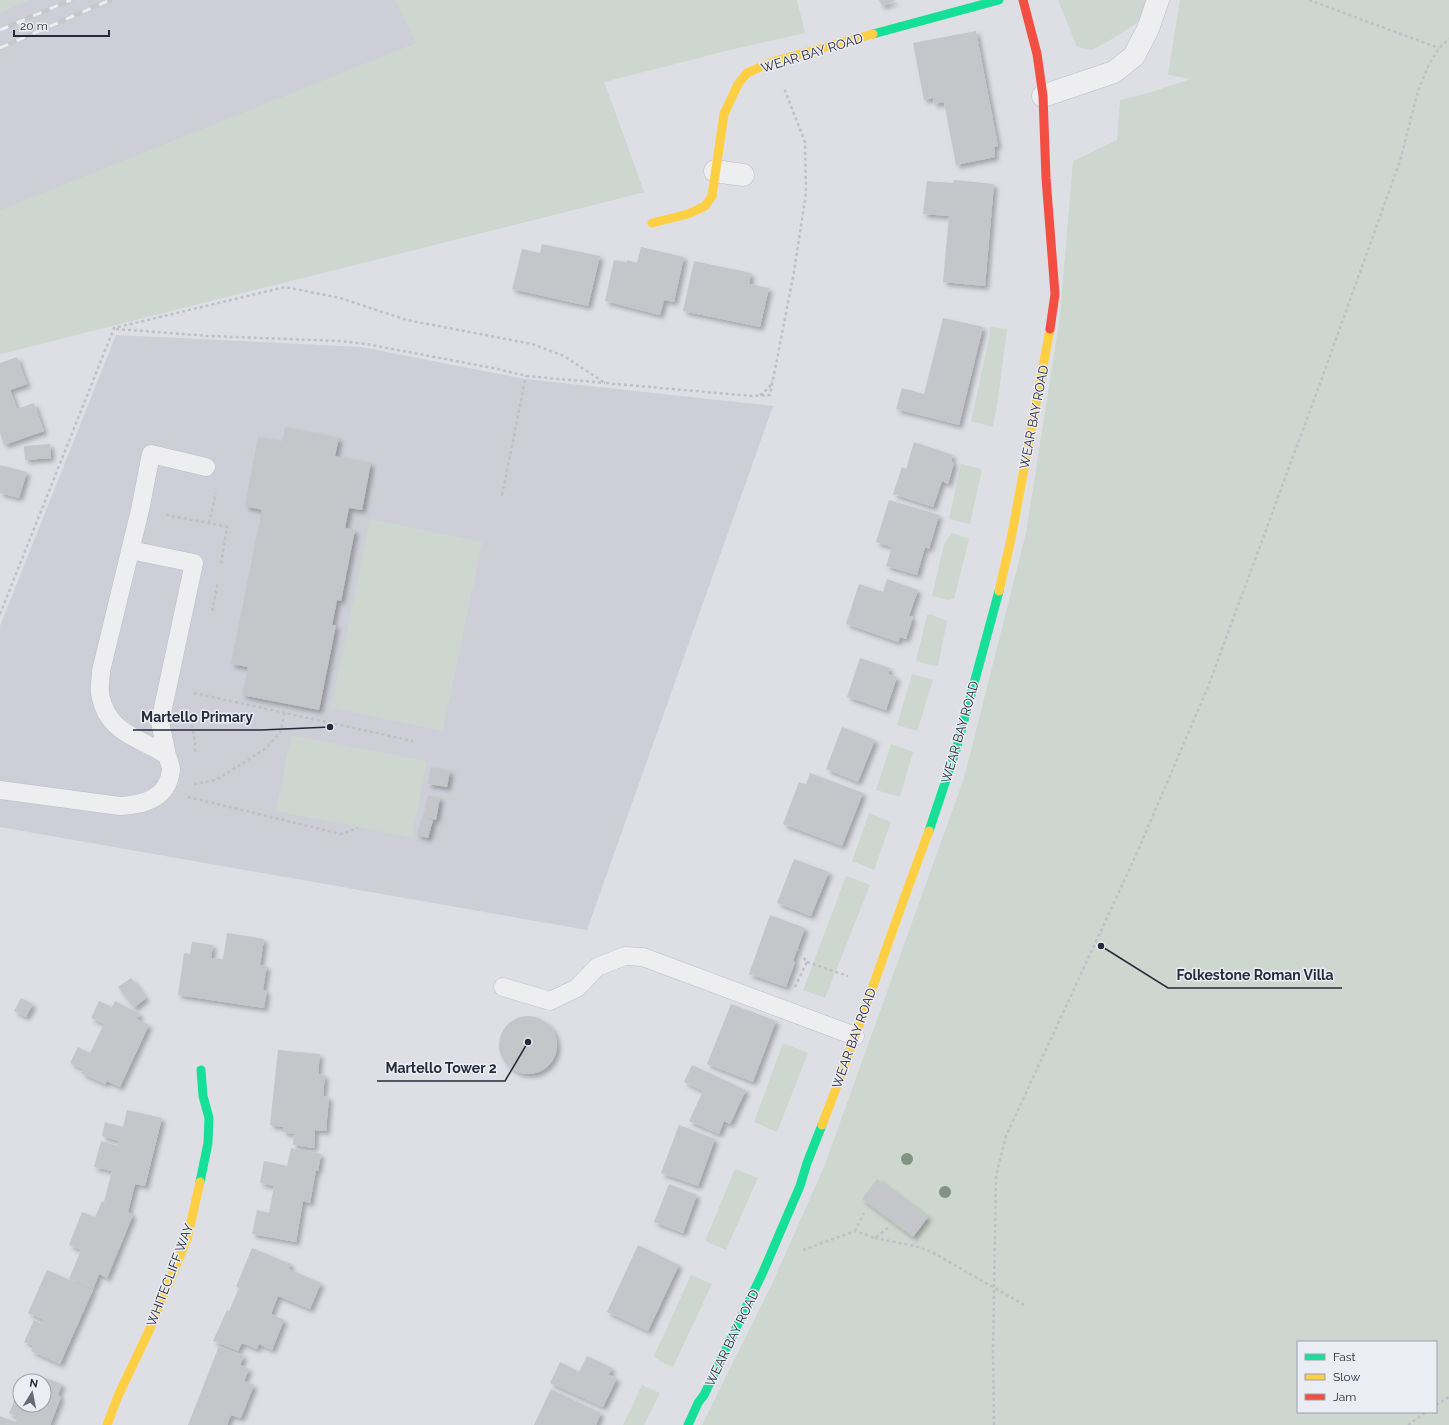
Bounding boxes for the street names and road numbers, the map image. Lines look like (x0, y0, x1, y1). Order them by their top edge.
street label: WEAR BAY ROAD (759, 30, 865, 76)
street label: WEAR BAY ROAD (1017, 364, 1051, 470)
street label: WEAR BAY ROAD (938, 679, 982, 785)
street label: WEAR BAY ROAD (829, 986, 879, 1090)
street label: WHITECLIFF WAY (144, 1221, 197, 1328)
street label: WEAR BAY ROAD (702, 1287, 762, 1389)

